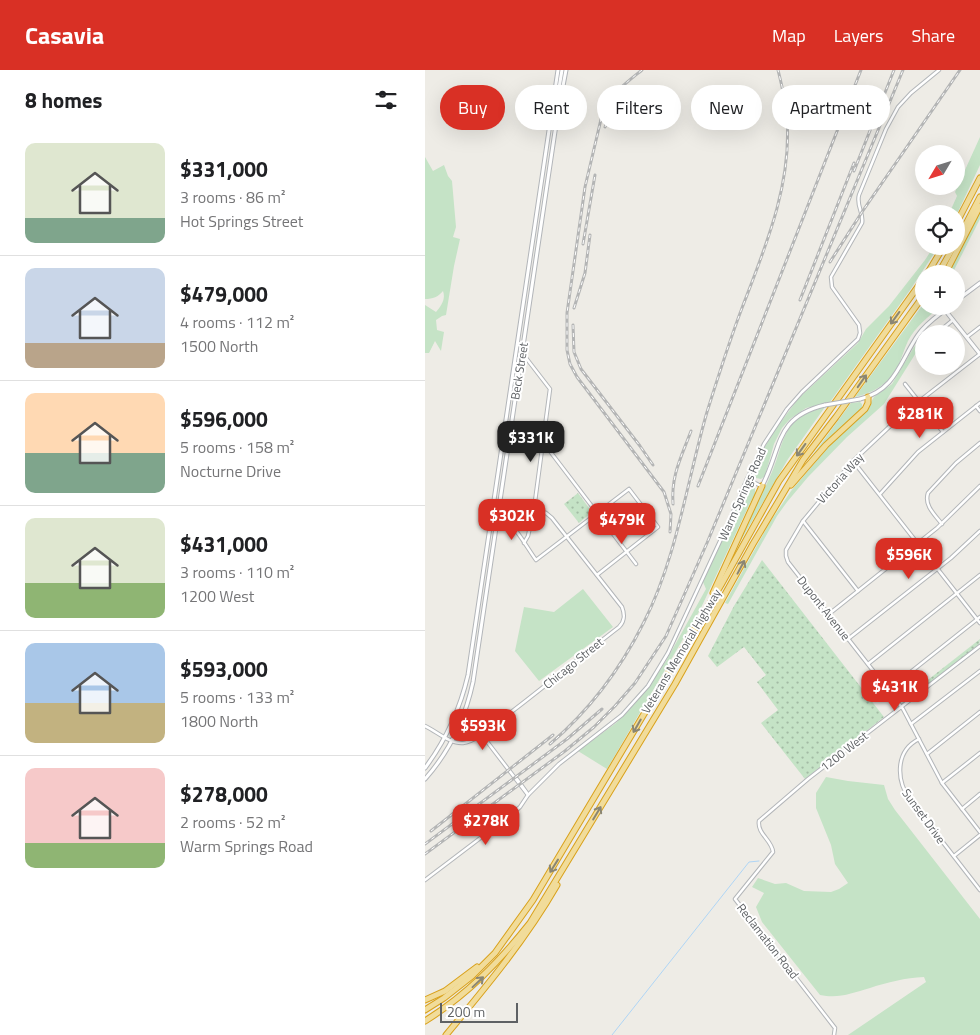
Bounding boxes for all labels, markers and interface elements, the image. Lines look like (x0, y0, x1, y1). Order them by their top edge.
text: Casavia (25, 17, 104, 53)
text: Map (772, 22, 806, 49)
text: Layers (834, 22, 883, 49)
text: Share (911, 22, 955, 49)
text: 8 homes (25, 84, 102, 116)
chip: Buy (440, 85, 505, 130)
chip: Rent (515, 85, 587, 130)
chip: Filters (597, 85, 681, 130)
chip: New (691, 85, 762, 130)
chip: Apartment (772, 85, 890, 130)
icon: filters (372, 86, 400, 114)
north arrow (915, 145, 965, 195)
map controls (915, 145, 965, 375)
text: $331,000 (180, 153, 268, 185)
icon: home (65, 163, 125, 223)
text: 3 rooms · 86 m² (180, 185, 285, 209)
button: locate (915, 205, 965, 255)
text: Hot Springs Street (180, 209, 303, 233)
button: + (915, 265, 965, 315)
text: $479,000 (180, 278, 268, 310)
icon: home (65, 288, 125, 348)
text: 4 rooms · 112 m² (180, 310, 294, 334)
one-way arrow (890, 311, 901, 324)
button: − (915, 325, 965, 375)
text: 1500 North (180, 334, 258, 358)
street label: Beck Street (505, 340, 533, 401)
one-way arrow (856, 375, 867, 388)
pin: $281K (885, 396, 955, 439)
text: $281K (897, 401, 943, 425)
text: $596,000 (180, 403, 268, 435)
icon: home (65, 413, 125, 473)
pin: $331K (496, 420, 566, 463)
text: $331K (508, 425, 554, 449)
text: 5 rooms · 158 m² (180, 435, 294, 459)
one-way arrow (796, 443, 806, 457)
street label: Warm Springs Road (713, 445, 771, 543)
street label: Victoria Way (812, 448, 868, 508)
text: Nocturne Drive (180, 459, 281, 483)
pin: $302K (477, 498, 547, 541)
pin: $479K (587, 502, 657, 545)
text: $302K (489, 503, 535, 527)
text: $479K (599, 507, 645, 531)
text: $431,000 (180, 528, 268, 560)
icon: home (65, 538, 125, 598)
pin: $596K (874, 538, 944, 580)
text: $596K (886, 542, 932, 566)
one-way arrow (736, 559, 746, 574)
text: 3 rooms · 110 m² (180, 560, 294, 584)
street label: Dupont Avenue (793, 572, 855, 644)
text: 1200 West (180, 584, 254, 608)
street label: Veterans Memorial Highway (636, 585, 726, 717)
street label: Chicago Street (539, 632, 608, 693)
text: $593,000 (180, 653, 268, 685)
icon: home (65, 663, 125, 723)
pin: $431K (860, 670, 930, 712)
text: $431K (872, 674, 918, 698)
text: 5 rooms · 133 m² (180, 685, 294, 709)
pin: $593K (448, 708, 518, 751)
text: 1800 North (180, 709, 258, 733)
text: $593K (460, 713, 506, 737)
one-way arrow (631, 718, 641, 733)
street label: 1200 West (816, 726, 872, 776)
text: $278,000 (180, 778, 268, 810)
street label: Sunset Drive (897, 785, 951, 847)
icon: home (65, 788, 125, 848)
pin: $278K (451, 804, 521, 846)
one-way arrow (592, 806, 602, 820)
text: $278K (463, 808, 509, 832)
text: 2 rooms · 52 m² (180, 810, 285, 834)
text: Warm Springs Road (180, 834, 313, 858)
one-way arrow (549, 859, 560, 873)
street label: Reclamation Road (732, 899, 804, 983)
one-way arrow (472, 976, 485, 988)
scale bar (440, 1000, 517, 1023)
text: 200 m (447, 1001, 485, 1022)

